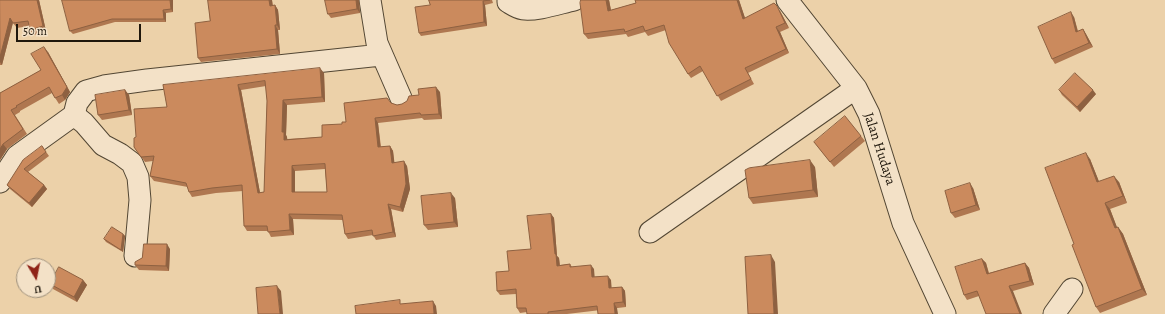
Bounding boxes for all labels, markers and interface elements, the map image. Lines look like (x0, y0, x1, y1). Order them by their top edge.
scale bar (18, 16, 143, 42)
text: 50 m (23, 23, 47, 39)
street label: Jalan Hudaya (859, 110, 899, 188)
north arrow (16, 258, 56, 298)
text: U (33, 281, 43, 297)

